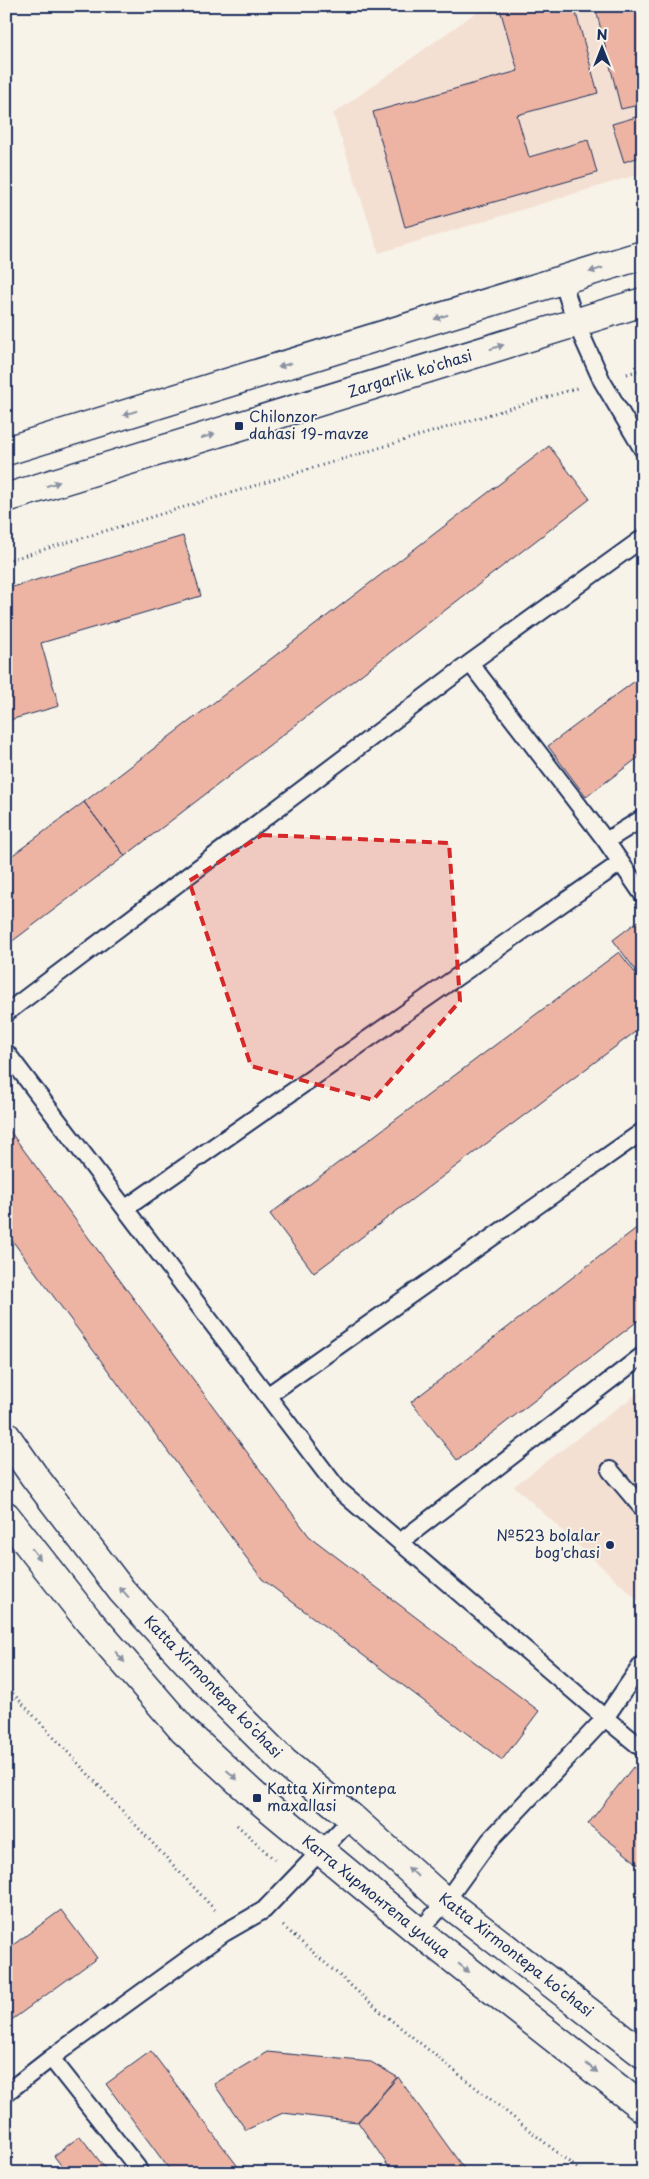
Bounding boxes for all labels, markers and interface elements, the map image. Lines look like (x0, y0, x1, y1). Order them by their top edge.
north arrow (576, 22, 626, 72)
text: N (596, 24, 608, 45)
one-way arrow (589, 266, 604, 274)
one-way arrow (433, 314, 448, 322)
street label: Zargarlik ko'chasi (344, 343, 475, 402)
one-way arrow (490, 343, 505, 351)
one-way arrow (278, 361, 293, 369)
place label: Chilonzor dahasi 19-mavze (249, 404, 369, 444)
one-way arrow (122, 409, 137, 417)
marker: Chilonzor dahasi 19-mavze (233, 420, 245, 432)
one-way arrow (201, 432, 216, 440)
one-way arrow (45, 479, 60, 487)
place label: №523 bolalar bog'chasi (496, 1523, 600, 1563)
marker: №523 bolalar bog'chasi (604, 1539, 616, 1551)
one-way arrow (31, 1548, 42, 1561)
one-way arrow (118, 1585, 129, 1598)
street label: Katta Xirmontepa koʻchasi (140, 1609, 289, 1763)
one-way arrow (114, 1651, 126, 1663)
one-way arrow (225, 1769, 238, 1780)
place label: Katta Xirmontepa maxallasi (267, 1776, 397, 1816)
marker: Katta Xirmontepa maxallasi (251, 1792, 263, 1804)
street label: Катта Хирмонтепа улица (298, 1829, 456, 1963)
one-way arrow (407, 1866, 419, 1878)
street label: Katta Xirmontepa koʻchasi (435, 1886, 599, 2022)
one-way arrow (457, 1963, 470, 1974)
one-way arrow (585, 2063, 598, 2074)

